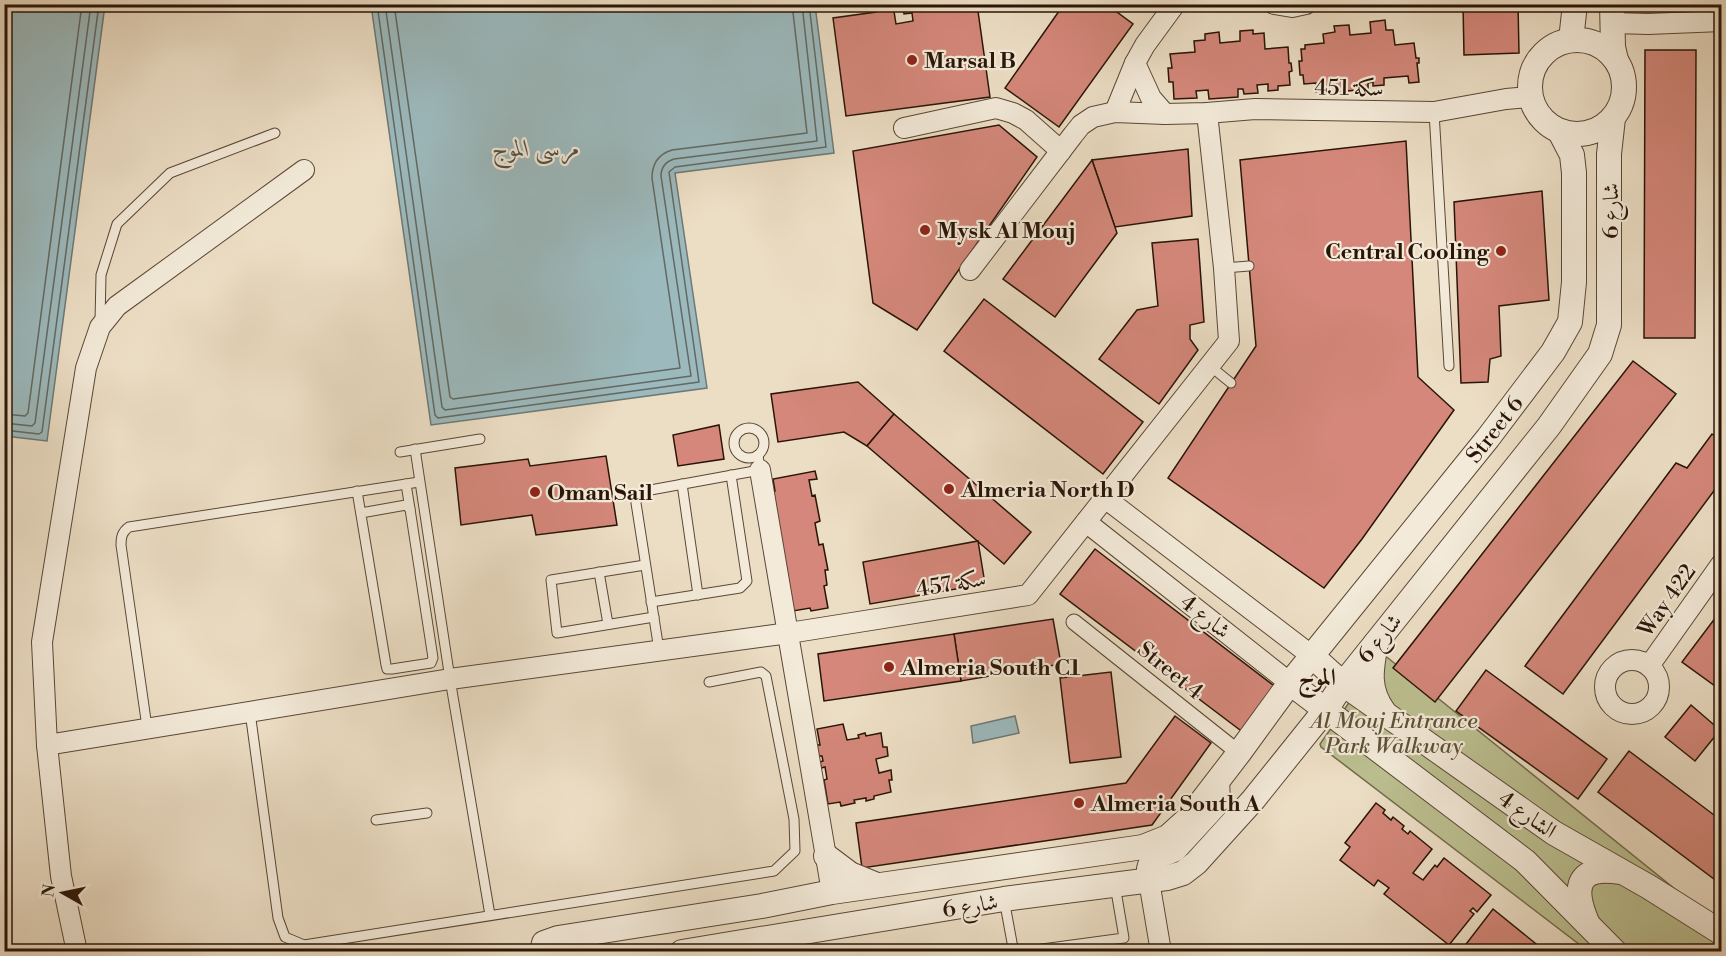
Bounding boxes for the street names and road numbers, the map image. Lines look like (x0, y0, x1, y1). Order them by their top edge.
street label: سكة 451 (1314, 74, 1384, 103)
street label: شارع 6 (1598, 183, 1629, 239)
street label: Street 6 (1461, 391, 1530, 469)
street label: Way 422 (1632, 559, 1702, 643)
street label: سكة 457 (914, 566, 988, 603)
street label: شارع 4 (1172, 589, 1235, 648)
street label: شارع 6 (1352, 609, 1411, 672)
street label: Street 4 (1131, 636, 1209, 706)
street label: الشارع 4 (1491, 786, 1561, 848)
street label: شارع 6 (940, 889, 1001, 928)

